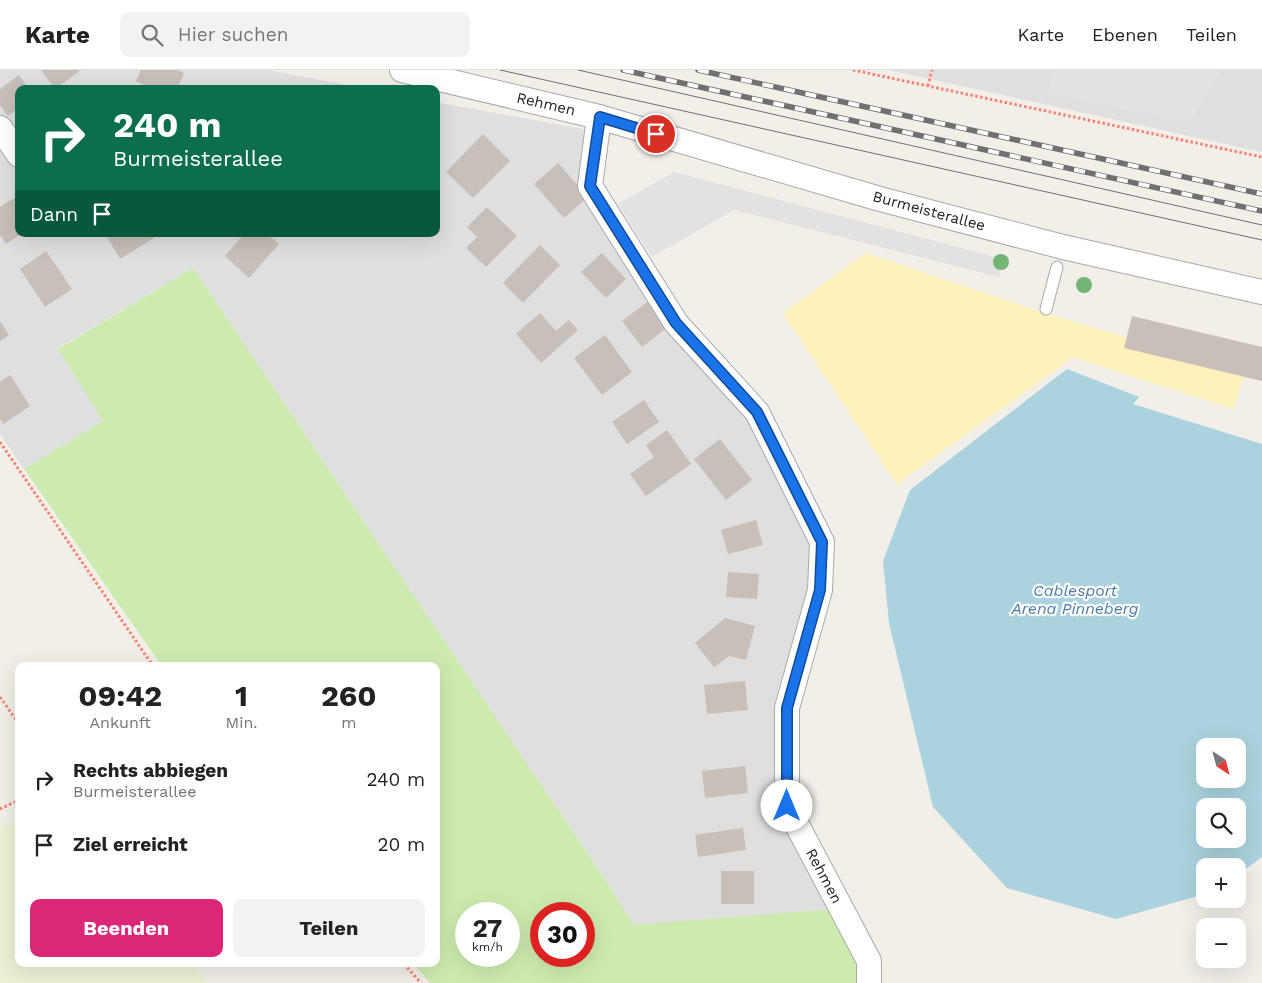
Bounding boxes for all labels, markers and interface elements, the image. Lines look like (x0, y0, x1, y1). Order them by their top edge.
search box (120, 12, 470, 57)
text: Karte (25, 21, 90, 49)
icon: search (138, 21, 166, 49)
text: Hier suchen (178, 23, 288, 46)
text: Karte (1018, 24, 1064, 45)
text: Ebenen (1092, 24, 1158, 45)
text: Teilen (1186, 24, 1237, 45)
street label: Rehmen (515, 88, 577, 120)
text: 240 m (113, 104, 222, 146)
icon: right (30, 105, 95, 170)
pin (635, 113, 677, 155)
icon: arrive (642, 120, 670, 148)
text: Burmeisterallee (113, 146, 283, 171)
street label: Burmeisterallee (871, 187, 987, 235)
icon: arrive (88, 200, 116, 228)
text: Dann (30, 203, 78, 226)
water label: Cablesport Arena Pinneberg (1011, 581, 1139, 618)
text: 09:42 (78, 678, 162, 713)
text: 1 (235, 678, 248, 713)
text: 260 (321, 678, 377, 713)
text: Ankunft (90, 713, 151, 732)
text: Min. (225, 713, 258, 732)
text: m (341, 713, 356, 732)
north arrow (1196, 738, 1246, 788)
map controls (1196, 738, 1246, 968)
text: Rechts abbiegen (73, 759, 228, 782)
icon: right (30, 766, 58, 794)
text: 240 m (366, 768, 425, 791)
position arrow (760, 779, 812, 831)
text: Burmeisterallee (73, 782, 197, 801)
button: search (1196, 798, 1246, 848)
icon: arrive (30, 831, 58, 859)
text: Ziel erreicht (73, 833, 188, 856)
text: 20 m (378, 833, 425, 856)
street label: Rehmen (802, 845, 846, 907)
button: + (1196, 858, 1246, 908)
button: Beenden (30, 899, 223, 957)
button: Teilen (233, 899, 425, 957)
speed limit sign: 30 (530, 902, 595, 967)
text: 27 (473, 914, 502, 943)
button: − (1196, 918, 1246, 968)
text: km/h (472, 940, 503, 954)

